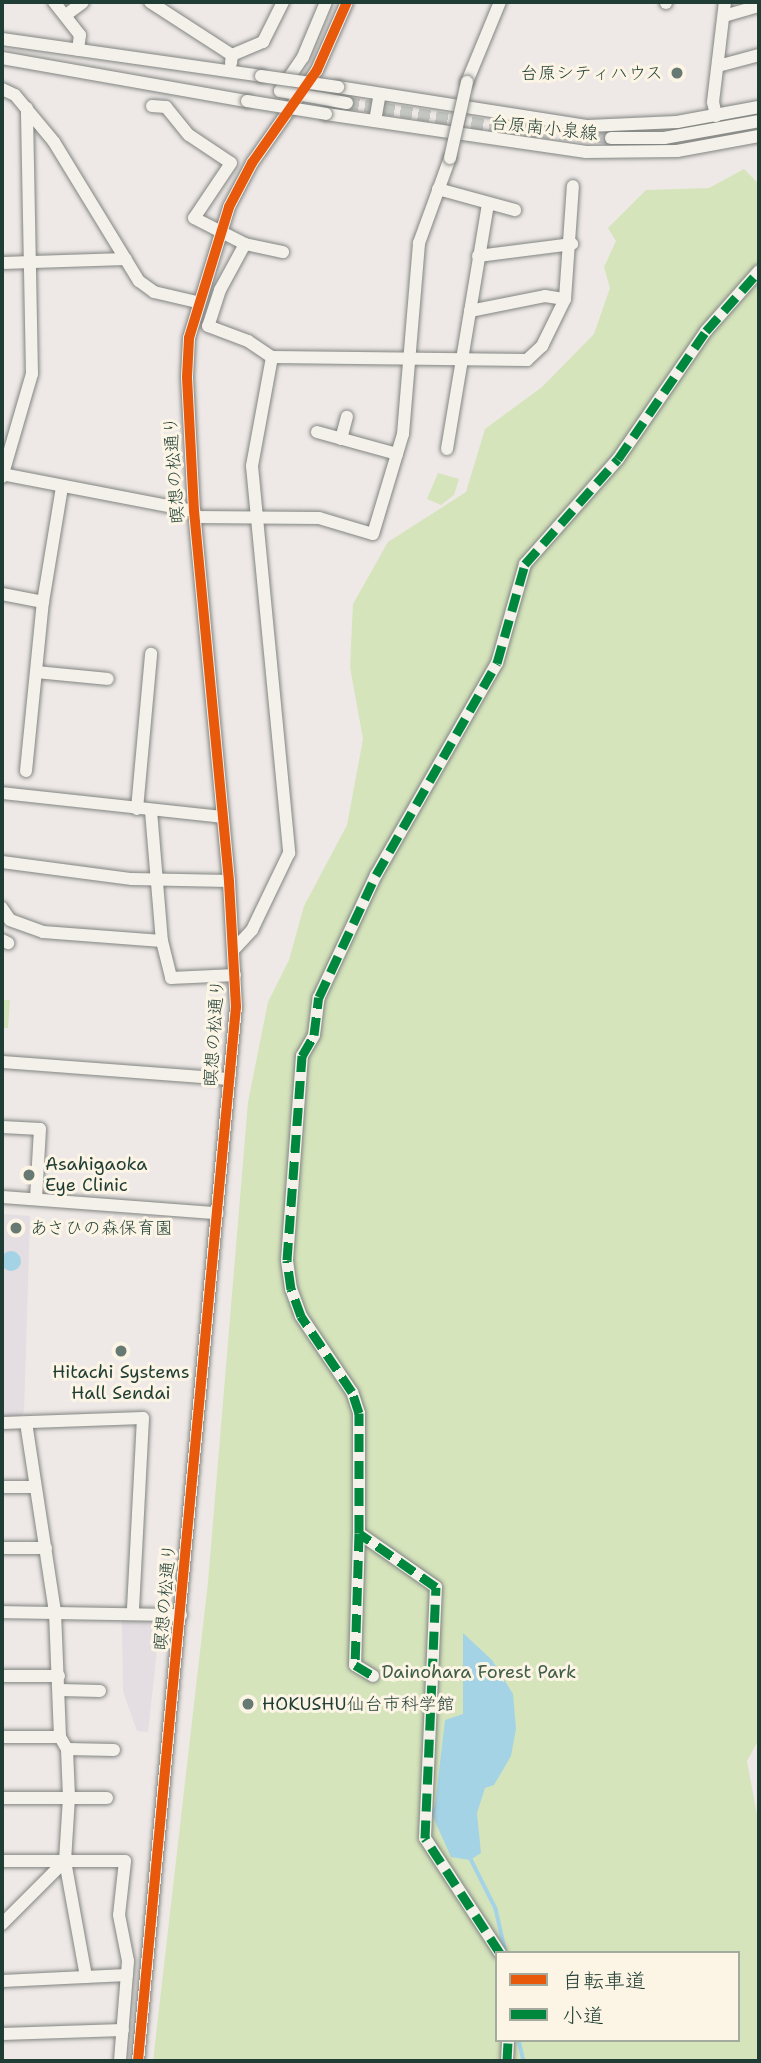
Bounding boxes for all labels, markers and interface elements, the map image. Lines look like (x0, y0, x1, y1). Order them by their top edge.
place label: 台原シティハウス (519, 62, 663, 84)
marker: 台原シティハウス (669, 65, 685, 81)
street label: 台原南小泉線 (489, 112, 599, 144)
street label: 瞑想の松通り (159, 415, 189, 525)
street label: 瞑想の松通り (199, 978, 229, 1088)
place label: Asahigaoka Eye Clinic (45, 1154, 147, 1196)
marker: Asahigaoka Eye Clinic (19, 1165, 39, 1185)
place label: あさひの森保育園 (30, 1217, 174, 1239)
marker: あさひの森保育園 (8, 1220, 24, 1236)
marker: Hitachi Systems Hall Sendai (113, 1343, 129, 1359)
place label: Hitachi Systems Hall Sendai (52, 1362, 190, 1404)
street label: 瞑想の松通り (150, 1542, 180, 1652)
park label: Dainohara Forest Park (382, 1661, 576, 1683)
place label: HOKUSHU仙台市科学館 (262, 1693, 454, 1715)
marker: HOKUSHU仙台市科学館 (240, 1696, 256, 1712)
legend (495, 1951, 740, 2042)
text: 自転車道 (562, 1967, 646, 1995)
text: 小道 (562, 2002, 604, 2030)

